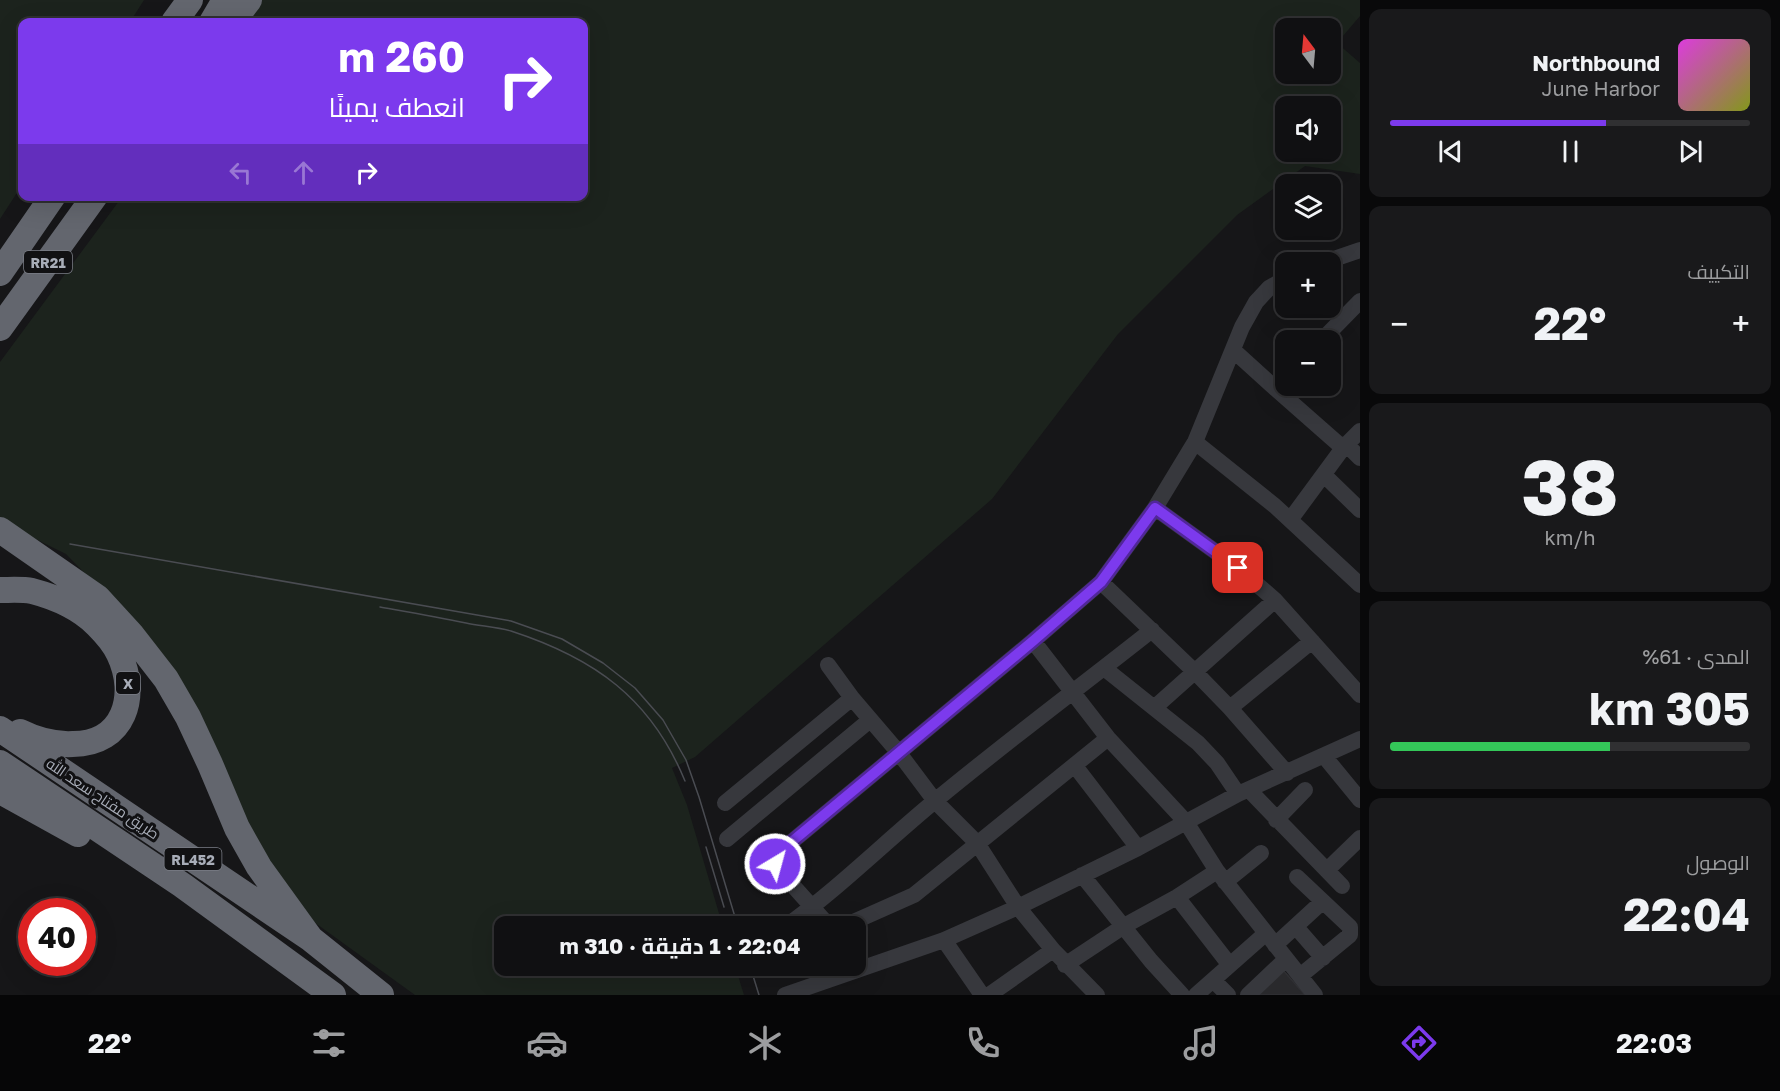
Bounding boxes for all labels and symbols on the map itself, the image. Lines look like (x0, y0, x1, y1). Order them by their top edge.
north arrow (1275, 18, 1341, 84)
road number: RR21 (24, 251, 72, 273)
pin (1212, 542, 1263, 593)
road number: X (116, 672, 140, 694)
street label: طريق مفتاح سعد الله (42, 754, 163, 845)
position arrow (743, 832, 807, 896)
road number: RL452 (164, 848, 222, 870)
speed limit sign: 40 (18, 898, 96, 976)

